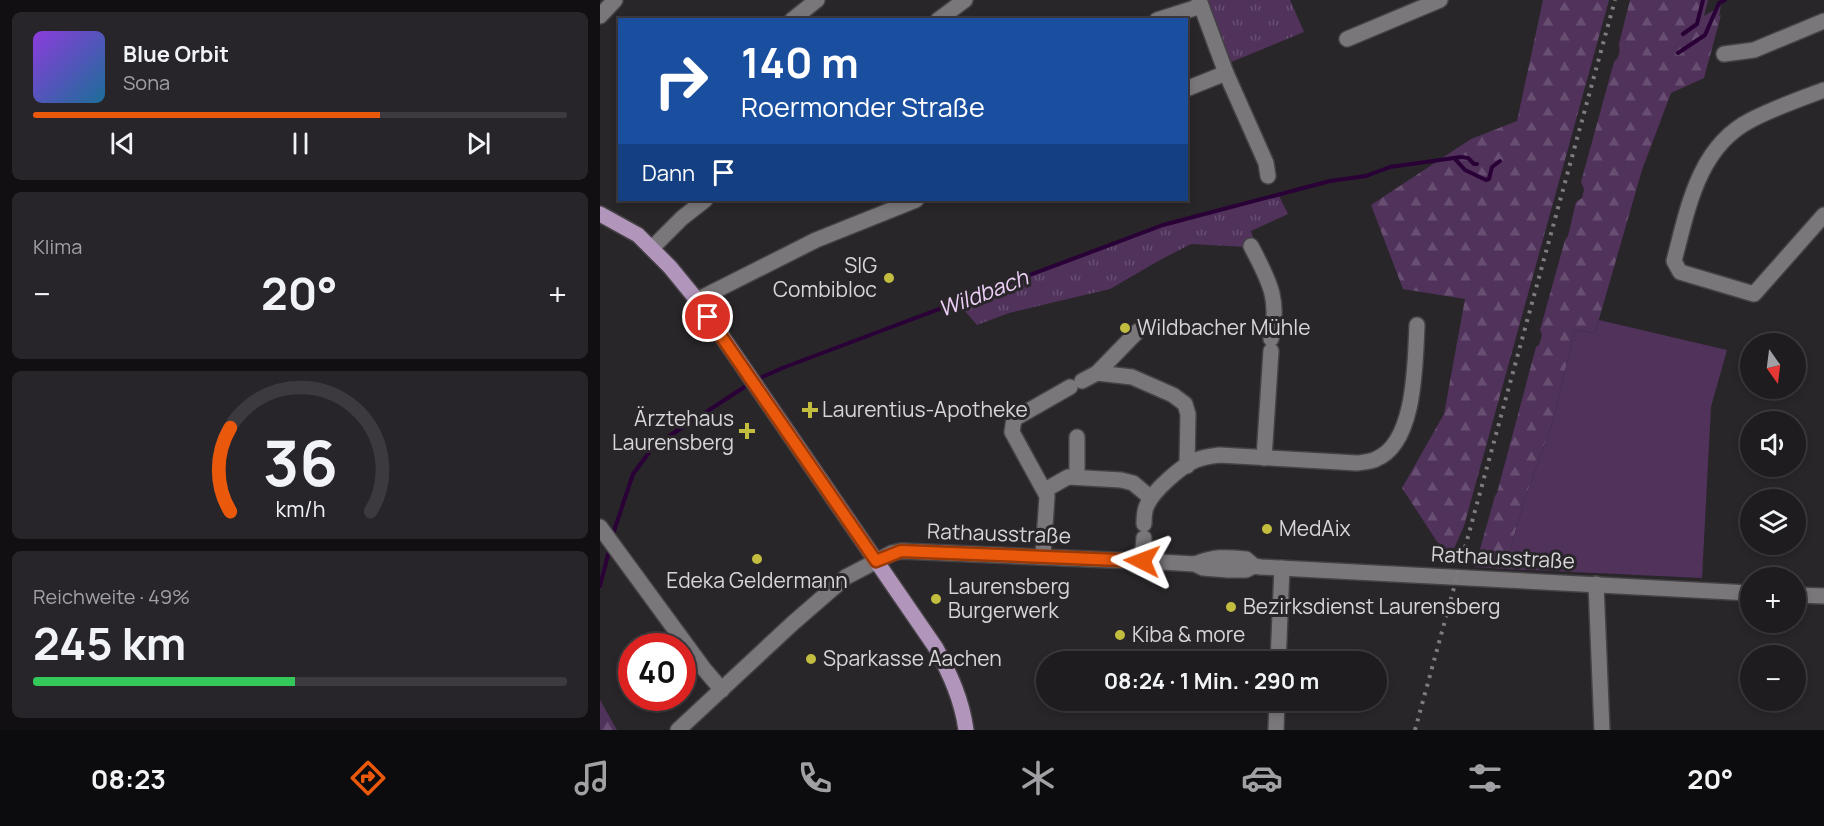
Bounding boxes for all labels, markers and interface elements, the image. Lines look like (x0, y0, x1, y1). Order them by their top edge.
text: 140 m (741, 33, 859, 91)
text: Blue Orbit (123, 39, 229, 69)
icon: right (642, 42, 720, 120)
text: Sona (123, 69, 170, 96)
text: Roermonder Straße (741, 88, 985, 125)
icon: previous (106, 127, 139, 160)
icon: pause (284, 127, 317, 160)
icon: next (462, 127, 495, 160)
icon: arrive (707, 156, 740, 189)
text: Dann (642, 158, 695, 188)
text: Klima (33, 233, 82, 260)
place label: SIG Combibloc (773, 251, 877, 303)
text: 20° (261, 262, 338, 324)
water label: Wildbach (934, 262, 1033, 324)
text: − (33, 271, 51, 316)
text: + (548, 271, 567, 316)
marker: SIG Combibloc (882, 271, 896, 285)
pin (682, 291, 733, 342)
icon: arrive (691, 300, 724, 333)
place label: Wildbacher Mühle (1137, 313, 1311, 341)
marker: Wildbacher Mühle (1118, 321, 1132, 335)
north arrow (1740, 333, 1806, 399)
map controls (1740, 333, 1806, 711)
place label: Laurentius-Apotheke (822, 395, 1028, 423)
marker: Laurentius-Apotheke (803, 403, 817, 417)
place label: Ärztehaus Laurensberg (612, 404, 734, 456)
button: sound (1740, 411, 1806, 477)
text: 36 (262, 419, 338, 505)
marker: Ärztehaus Laurensberg (738, 422, 756, 440)
button: layers (1740, 489, 1806, 555)
text: km/h (275, 494, 325, 523)
place label: MedAix (1279, 514, 1351, 542)
street label: Rathausstraße (927, 516, 1072, 550)
marker: MedAix (1260, 522, 1274, 536)
position arrow (1110, 529, 1174, 593)
street label: Rathausstraße (1430, 539, 1576, 575)
marker: Edeka Geldermann (750, 552, 764, 566)
place label: Edeka Geldermann (666, 566, 848, 594)
button: + (1740, 567, 1806, 633)
place label: Laurensberg Burgerwerk (948, 572, 1070, 624)
text: Reichweite · 49% (33, 583, 190, 610)
marker: Laurensberg Burgerwerk (929, 592, 943, 606)
place label: Bezirksdienst Laurensberg (1243, 592, 1500, 620)
marker: Bezirksdienst Laurensberg (1224, 600, 1238, 614)
text: 245 km (33, 612, 186, 674)
place label: Kiba & more (1132, 620, 1245, 648)
marker: Kiba & more (1113, 628, 1127, 642)
speed limit sign: 40 (618, 633, 696, 711)
place label: Sparkasse Aachen (823, 644, 1002, 672)
button: − (1740, 645, 1806, 711)
marker: Sparkasse Aachen (804, 652, 818, 666)
text: 08:24 · 1 Min. · 290 m (1104, 666, 1319, 696)
icon: directions (347, 757, 389, 799)
icon: music (571, 757, 613, 799)
icon: phone (794, 757, 836, 799)
icon: climate (1017, 757, 1059, 799)
icon: car (1241, 757, 1283, 799)
icon: filters (1464, 757, 1506, 799)
text: 08:23 (91, 760, 166, 797)
text: 20° (1687, 760, 1733, 797)

